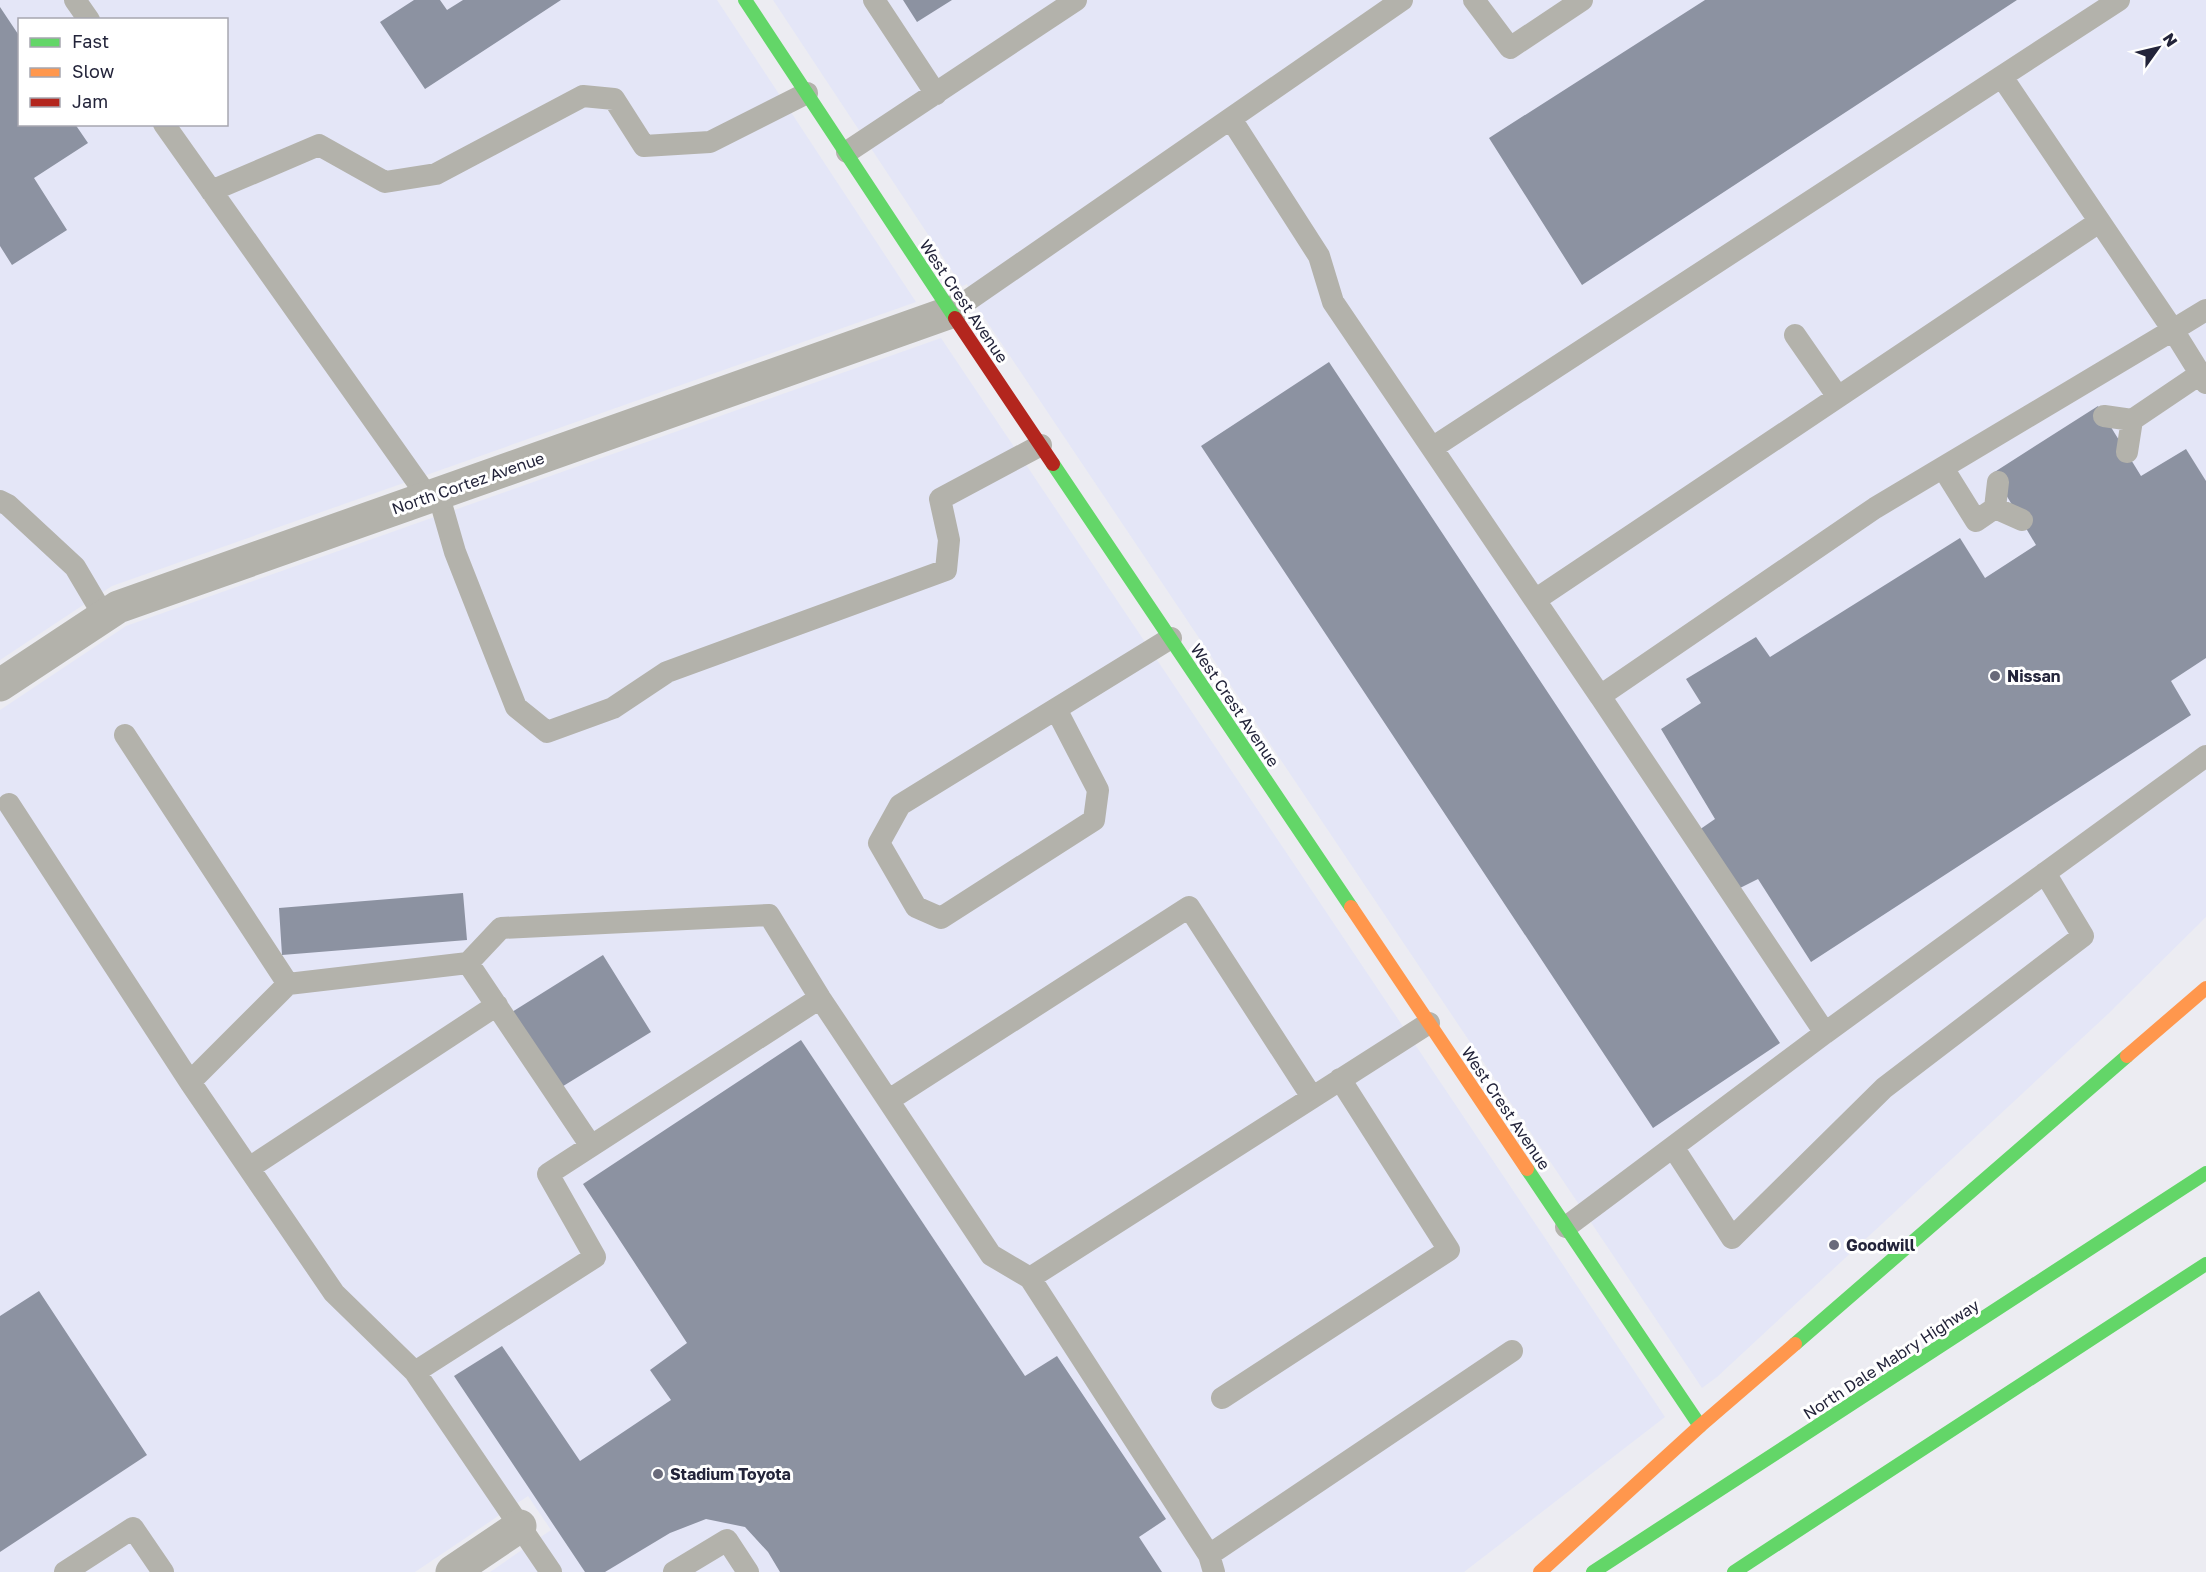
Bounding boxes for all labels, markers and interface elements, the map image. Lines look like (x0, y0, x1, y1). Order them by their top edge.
legend (18, 18, 228, 126)
north arrow (2128, 18, 2188, 78)
text: N (2159, 29, 2182, 50)
text: Fast (72, 30, 109, 52)
text: Slow (72, 60, 115, 82)
text: Jam (72, 90, 108, 112)
street label: West Crest Avenue (915, 236, 1013, 366)
street label: North Cortez Avenue (389, 448, 547, 518)
street label: West Crest Avenue (1186, 640, 1284, 770)
place label: Nissan (2007, 666, 2060, 686)
marker: Nissan (1988, 669, 2002, 683)
street label: West Crest Avenue (1457, 1043, 1555, 1173)
place label: Goodwill (1846, 1235, 1916, 1255)
marker: Goodwill (1827, 1238, 1841, 1252)
street label: North Dale Mabry Highway (1799, 1295, 1983, 1423)
place label: Stadium Toyota (670, 1464, 791, 1484)
marker: Stadium Toyota (651, 1467, 665, 1481)

